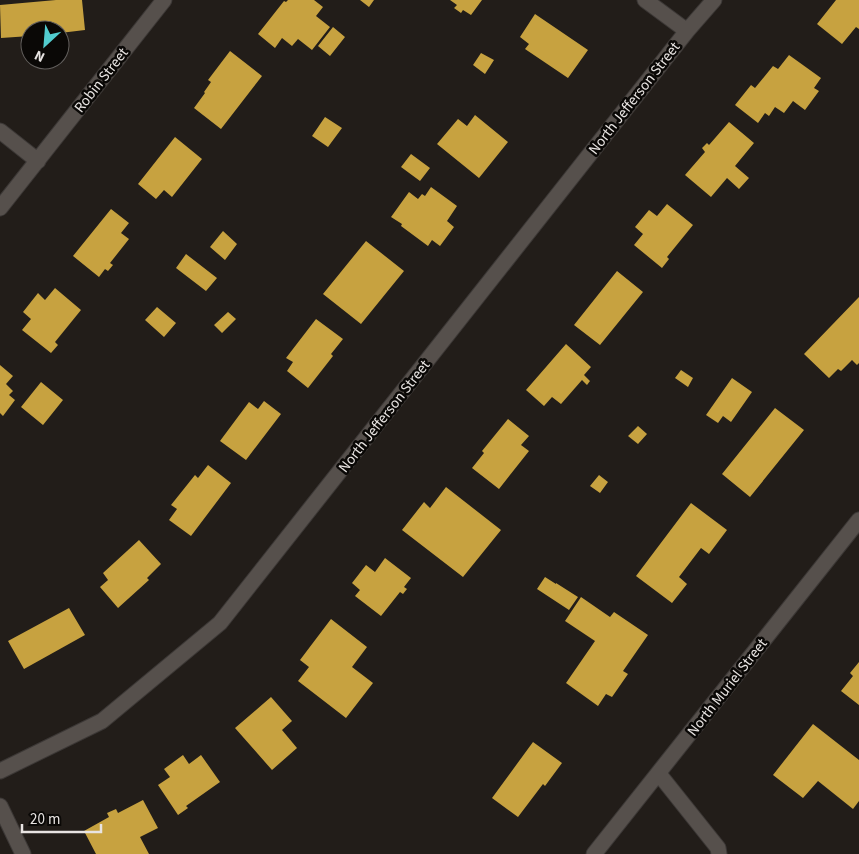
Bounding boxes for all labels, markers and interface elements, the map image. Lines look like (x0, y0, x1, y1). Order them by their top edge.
north arrow (20, 20, 70, 70)
street label: North Jefferson Street (584, 37, 685, 159)
street label: Robin Street (69, 43, 133, 117)
text: N (31, 45, 48, 67)
street label: North Jefferson Street (334, 355, 435, 477)
street label: North Muriel Street (682, 634, 772, 741)
scale bar (22, 802, 101, 834)
text: 20 m (30, 809, 60, 830)

